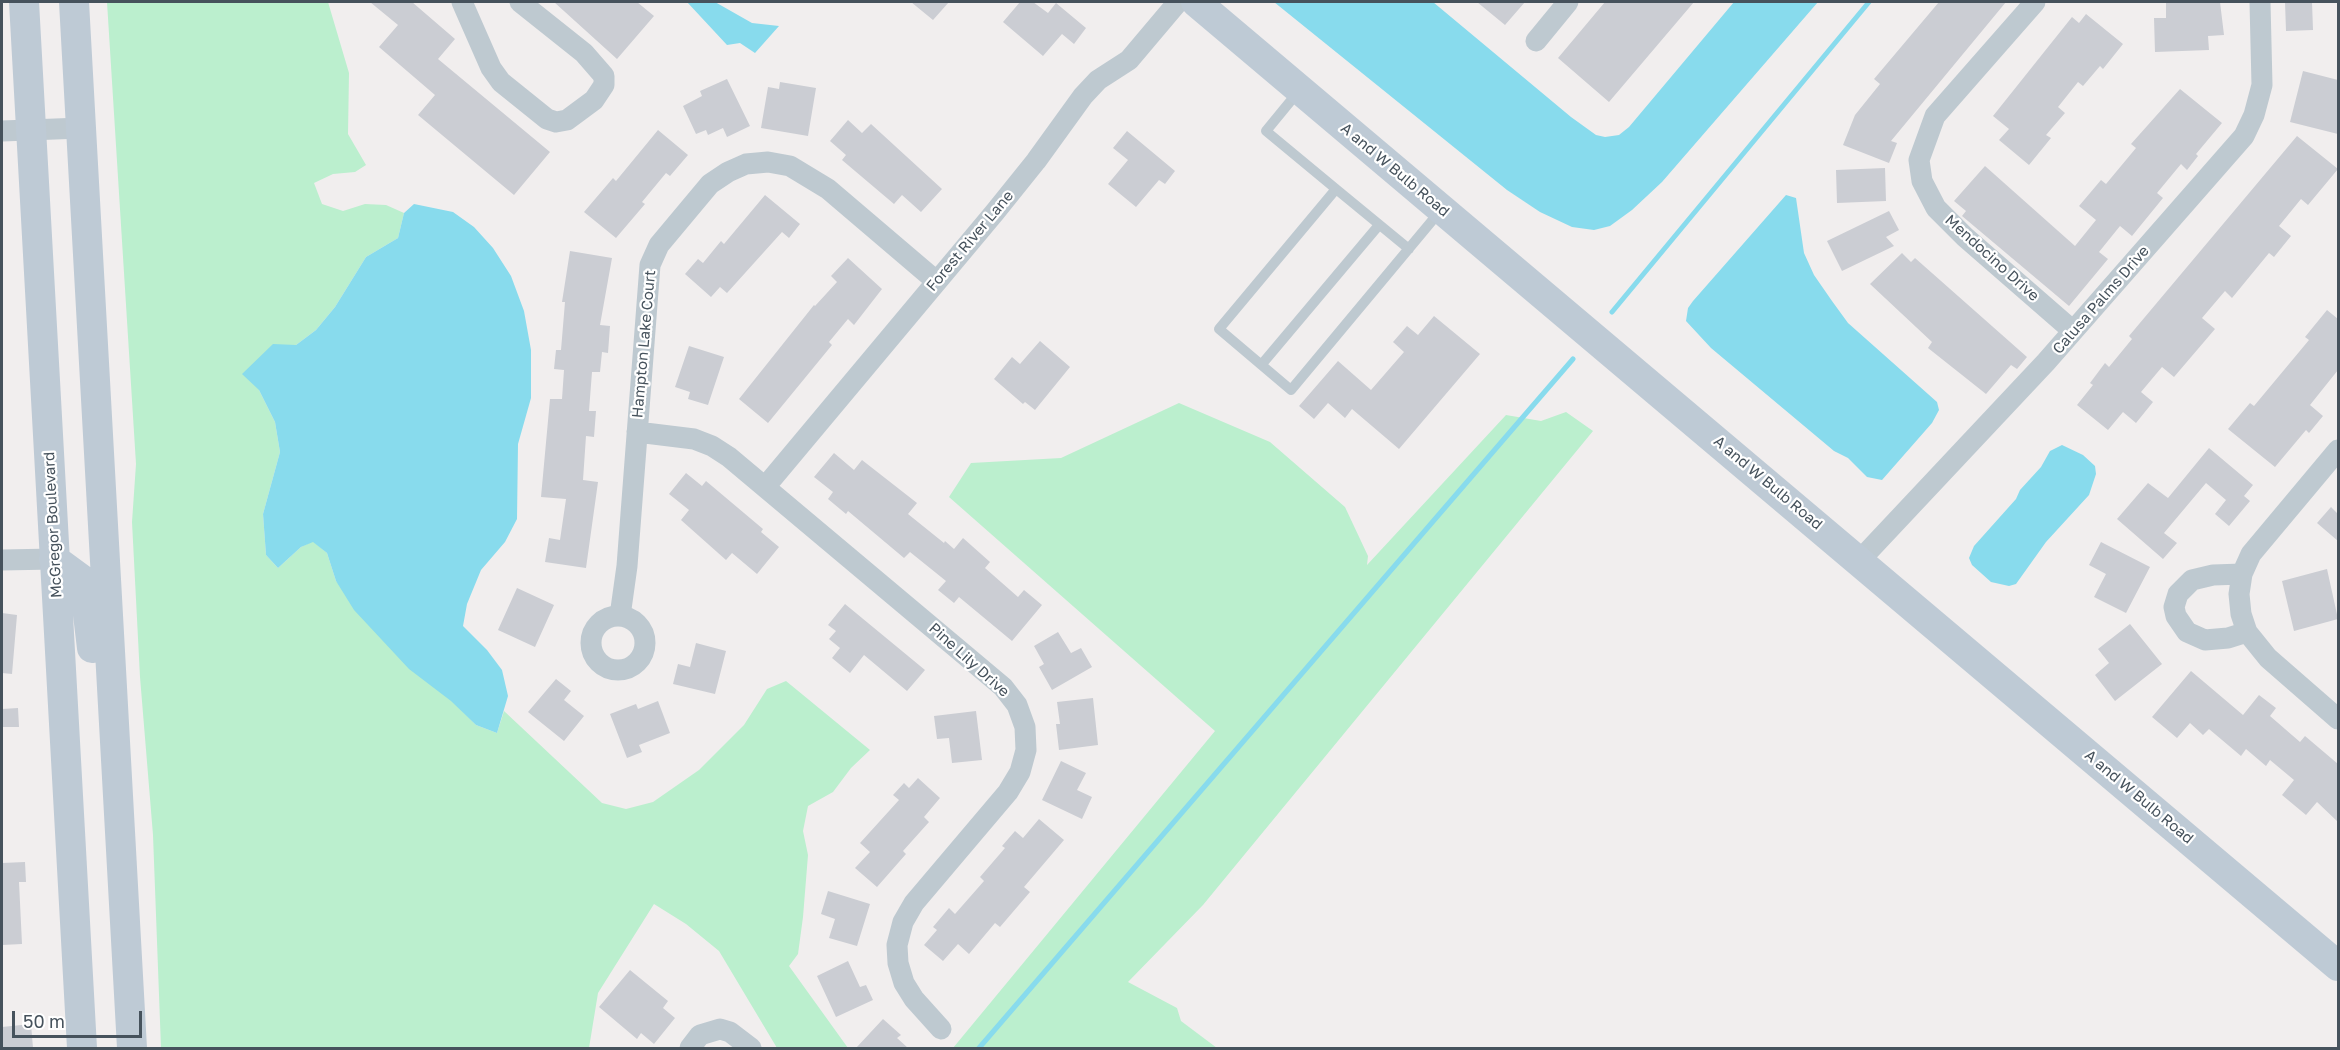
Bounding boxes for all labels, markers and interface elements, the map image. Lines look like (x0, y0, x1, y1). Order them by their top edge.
street label: A and W Bulb Road (1337, 119, 1453, 221)
street label: Forest River Lane (923, 187, 1017, 295)
street label: Mendocino Drive (1941, 211, 2043, 305)
street label: Calusa Palms Drive (2049, 242, 2153, 358)
street label: Hampton Lake Court (629, 269, 659, 419)
street label: A and W Bulb Road (1710, 432, 1826, 534)
street label: McGregor Boulevard (40, 451, 66, 599)
street label: Pine Lily Drive (925, 619, 1013, 701)
street label: A and W Bulb Road (2081, 746, 2197, 848)
scale bar (15, 999, 146, 1037)
text: 50 m (23, 1010, 65, 1032)

